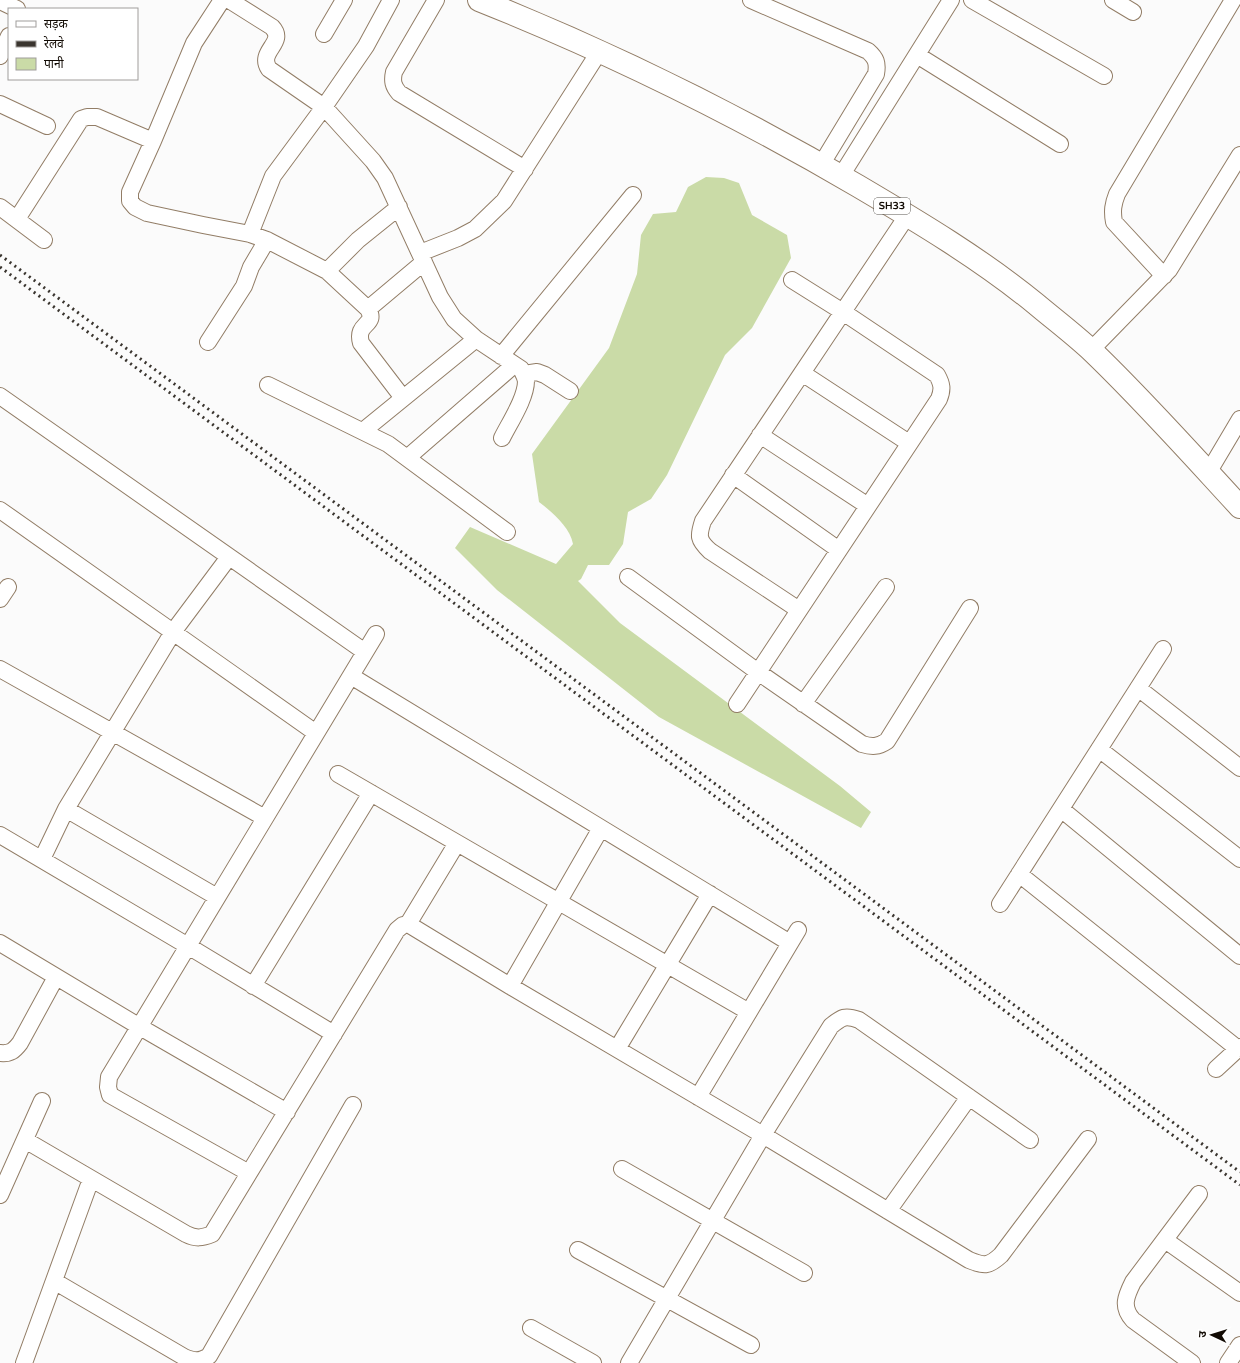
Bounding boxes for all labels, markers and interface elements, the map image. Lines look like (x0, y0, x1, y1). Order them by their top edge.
legend (8, 8, 138, 80)
text: सड़क (44, 17, 69, 31)
text: रेलवे (44, 36, 64, 51)
text: पानी (44, 56, 65, 71)
road number: SH33 (874, 198, 910, 214)
north arrow (1192, 1315, 1232, 1355)
text: उ (1196, 1330, 1209, 1338)

